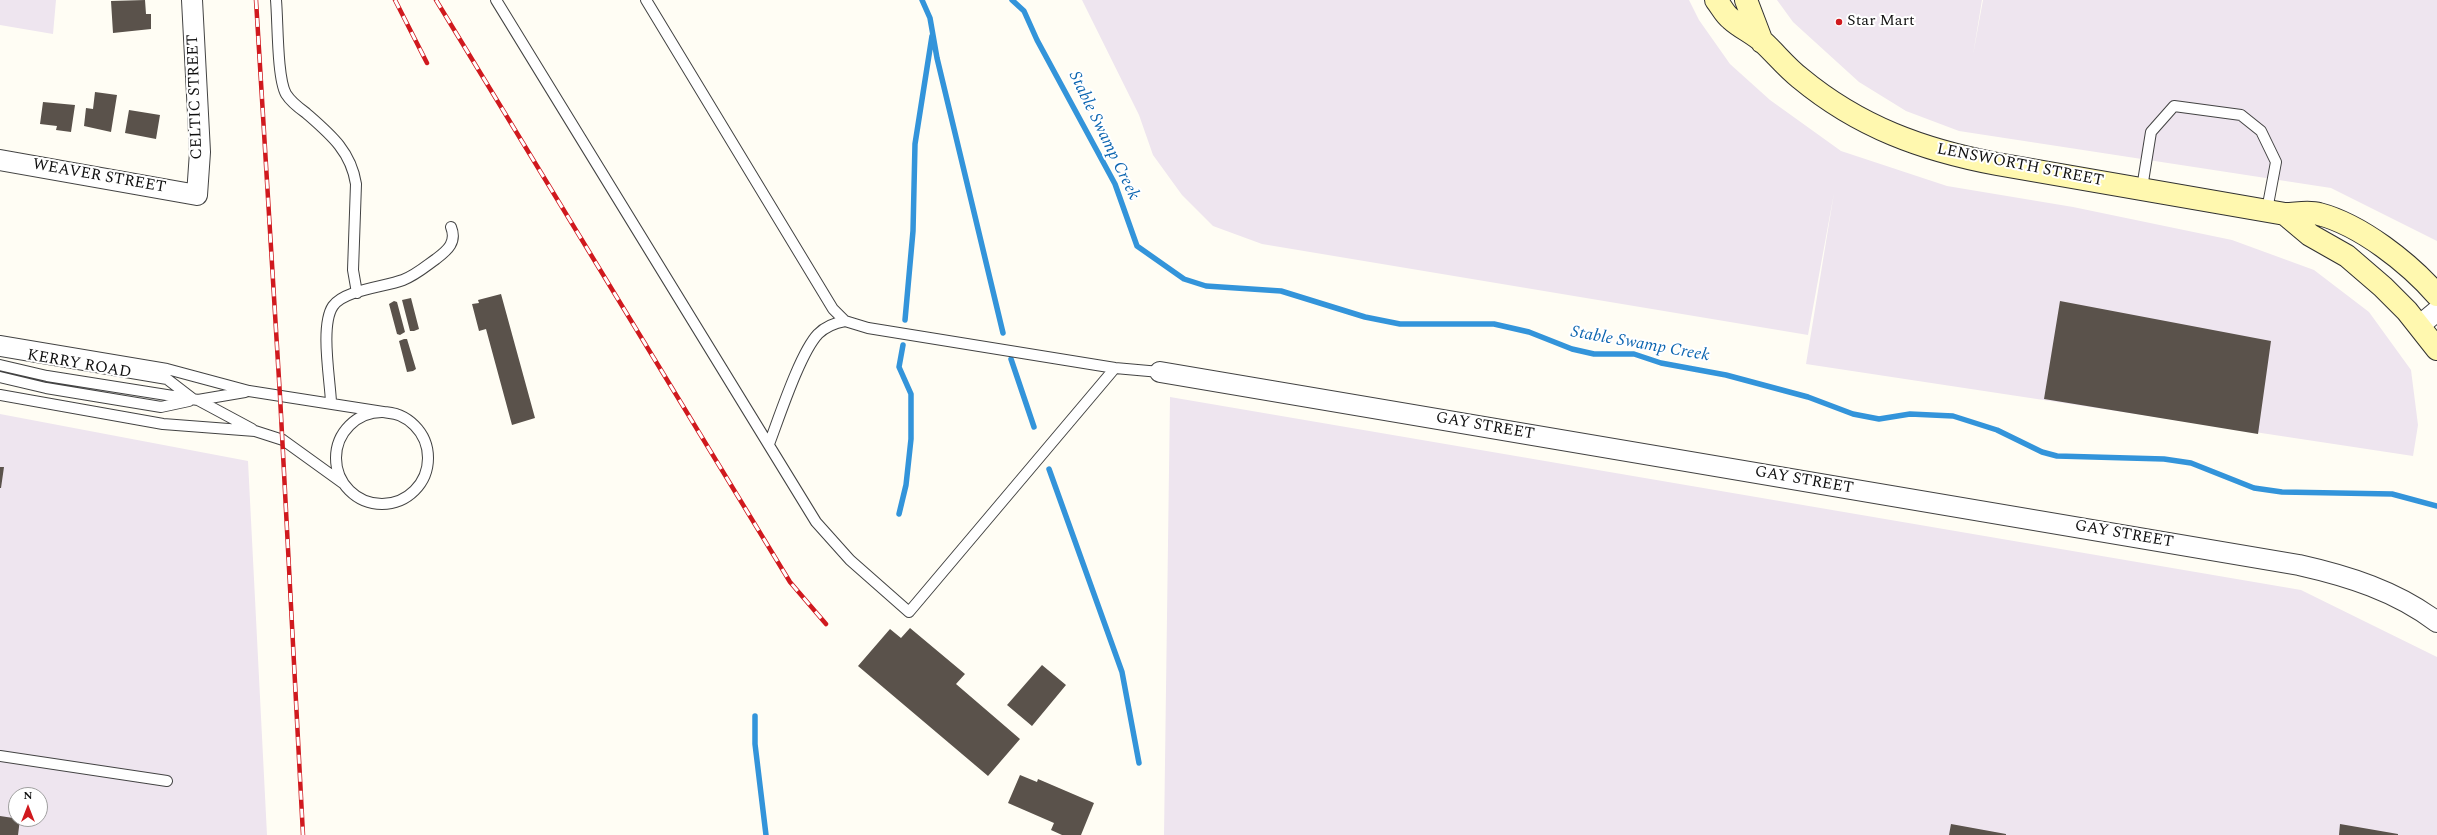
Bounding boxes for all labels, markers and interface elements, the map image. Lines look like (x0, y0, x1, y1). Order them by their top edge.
place label: Star Mart (1847, 12, 1915, 32)
marker: Star Mart (1834, 17, 1844, 27)
street label: CELTIC STREET (184, 34, 208, 160)
water label: Stable Swamp Creek (1063, 68, 1143, 204)
street label: LENSWORTH STREET (1935, 140, 2105, 192)
street label: WEAVER STREET (31, 156, 167, 198)
water label: Stable Swamp Creek (1569, 323, 1711, 367)
street label: KERRY ROAD (25, 346, 133, 384)
street label: GAY STREET (1434, 409, 1536, 445)
street label: GAY STREET (1753, 463, 1855, 499)
street label: GAY STREET (2073, 517, 2175, 553)
north arrow (8, 787, 48, 827)
text: N (24, 787, 32, 804)

